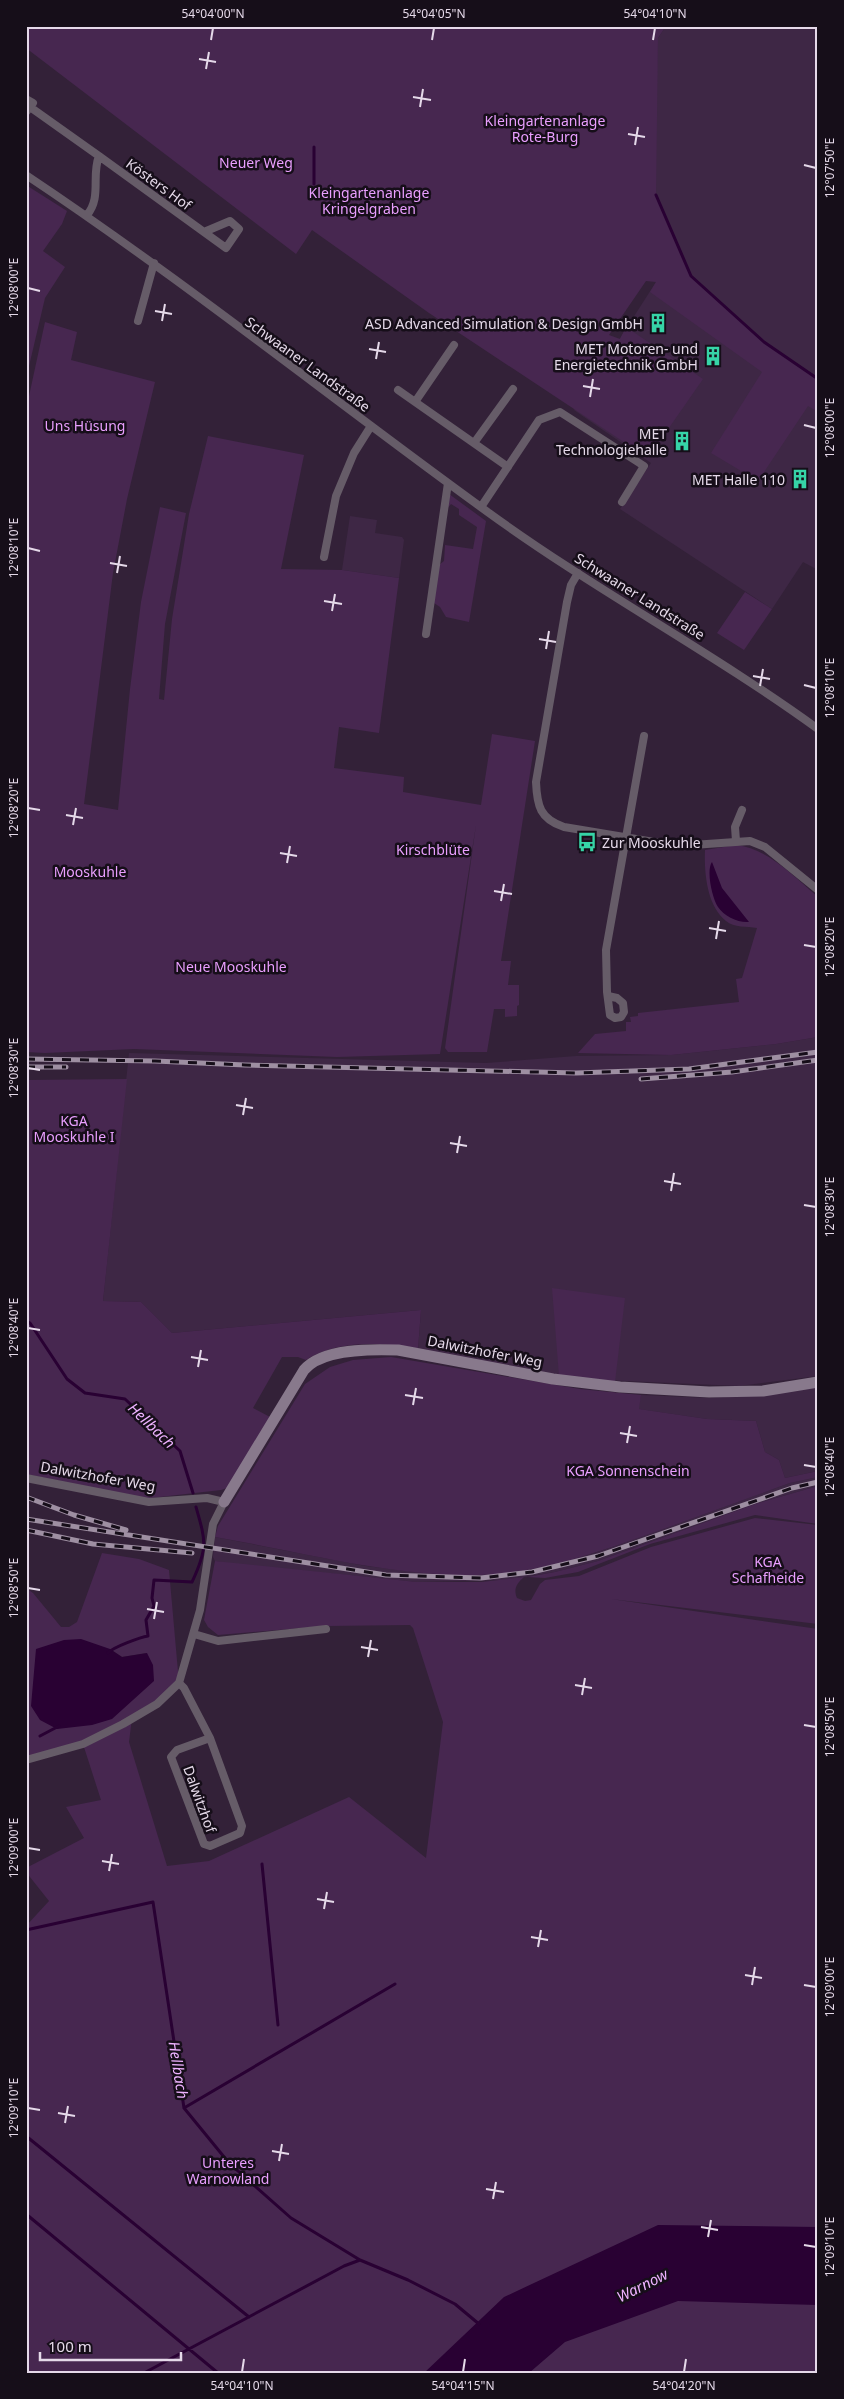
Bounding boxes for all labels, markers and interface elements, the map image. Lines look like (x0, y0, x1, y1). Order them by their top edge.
text: 54°04'00"N (181, 5, 245, 22)
text: 54°04'05"N (402, 5, 466, 22)
text: 54°04'10"N (623, 5, 687, 22)
park label: Kleingartenanlage Rote-Burg (485, 111, 605, 146)
text: 12°07'50"E (821, 138, 838, 198)
park label: Neuer Weg (219, 153, 293, 172)
street label: Kösters Hof (122, 154, 197, 215)
park label: Kleingartenanlage Kringelgraben (309, 183, 429, 218)
text: 12°08'00"E (5, 258, 22, 318)
street label: Schwaaner Landstraße (242, 312, 374, 416)
building icon: ASD Advanced Simulation & Design GmbH (647, 312, 669, 334)
place label: ASD Advanced Simulation & Design GmbH (365, 314, 643, 333)
place label: MET Motoren- und Energietechnik GmbH (554, 339, 698, 374)
building icon: MET Motoren- und Energietechnik GmbH (702, 345, 724, 367)
text: 12°08'00"E (821, 398, 838, 458)
park label: Uns Hüsung (45, 416, 125, 435)
place label: MET Technologiehalle (556, 424, 667, 459)
building icon: MET Technologiehalle (671, 430, 693, 452)
building icon: MET Halle 110 (789, 468, 811, 490)
place label: MET Halle 110 (692, 470, 785, 489)
text: 12°08'10"E (5, 518, 22, 578)
street label: Schwaaner Landstraße (571, 548, 709, 644)
text: 12°08'10"E (821, 658, 838, 718)
text: 12°08'20"E (5, 778, 22, 838)
bus stop icon: Zur Mooskuhle (576, 831, 598, 853)
place label: Zur Mooskuhle (602, 833, 701, 852)
park label: Kirschblüte (396, 840, 470, 859)
park label: Mooskuhle (54, 862, 126, 881)
text: 12°08'20"E (821, 917, 838, 977)
park label: Neue Mooskuhle (175, 957, 287, 976)
text: 12°08'30"E (5, 1038, 22, 1098)
park label: KGA Mooskuhle I (33, 1111, 115, 1146)
text: 12°08'30"E (821, 1177, 838, 1237)
text: 12°08'40"E (5, 1298, 22, 1358)
street label: Dalwitzhofer Weg (426, 1331, 544, 1371)
water label: Hellbach (124, 1398, 180, 1452)
text: 12°08'40"E (821, 1437, 838, 1497)
street label: Dalwitzhofer Weg (39, 1457, 157, 1495)
park label: KGA Sonnenschein (566, 1461, 690, 1480)
park label: KGA Schafheide (732, 1552, 804, 1587)
text: 12°08'50"E (5, 1558, 22, 1618)
text: 12°08'50"E (821, 1697, 838, 1757)
street label: Dalwitzhof (179, 1763, 221, 1836)
text: 12°09'00"E (5, 1818, 22, 1878)
text: 12°09'00"E (821, 1957, 838, 2017)
water label: Hellbach (165, 2040, 193, 2100)
text: 12°09'10"E (5, 2078, 22, 2138)
park label: Unteres Warnowland (187, 2153, 269, 2188)
text: 12°09'10"E (821, 2217, 838, 2277)
water label: Warnow (613, 2263, 672, 2306)
scale bar (40, 2329, 181, 2361)
text: 100 m (48, 2336, 92, 2356)
text: 54°04'10"N (210, 2377, 274, 2394)
text: 54°04'15"N (431, 2377, 495, 2394)
text: 54°04'20"N (652, 2377, 716, 2394)

